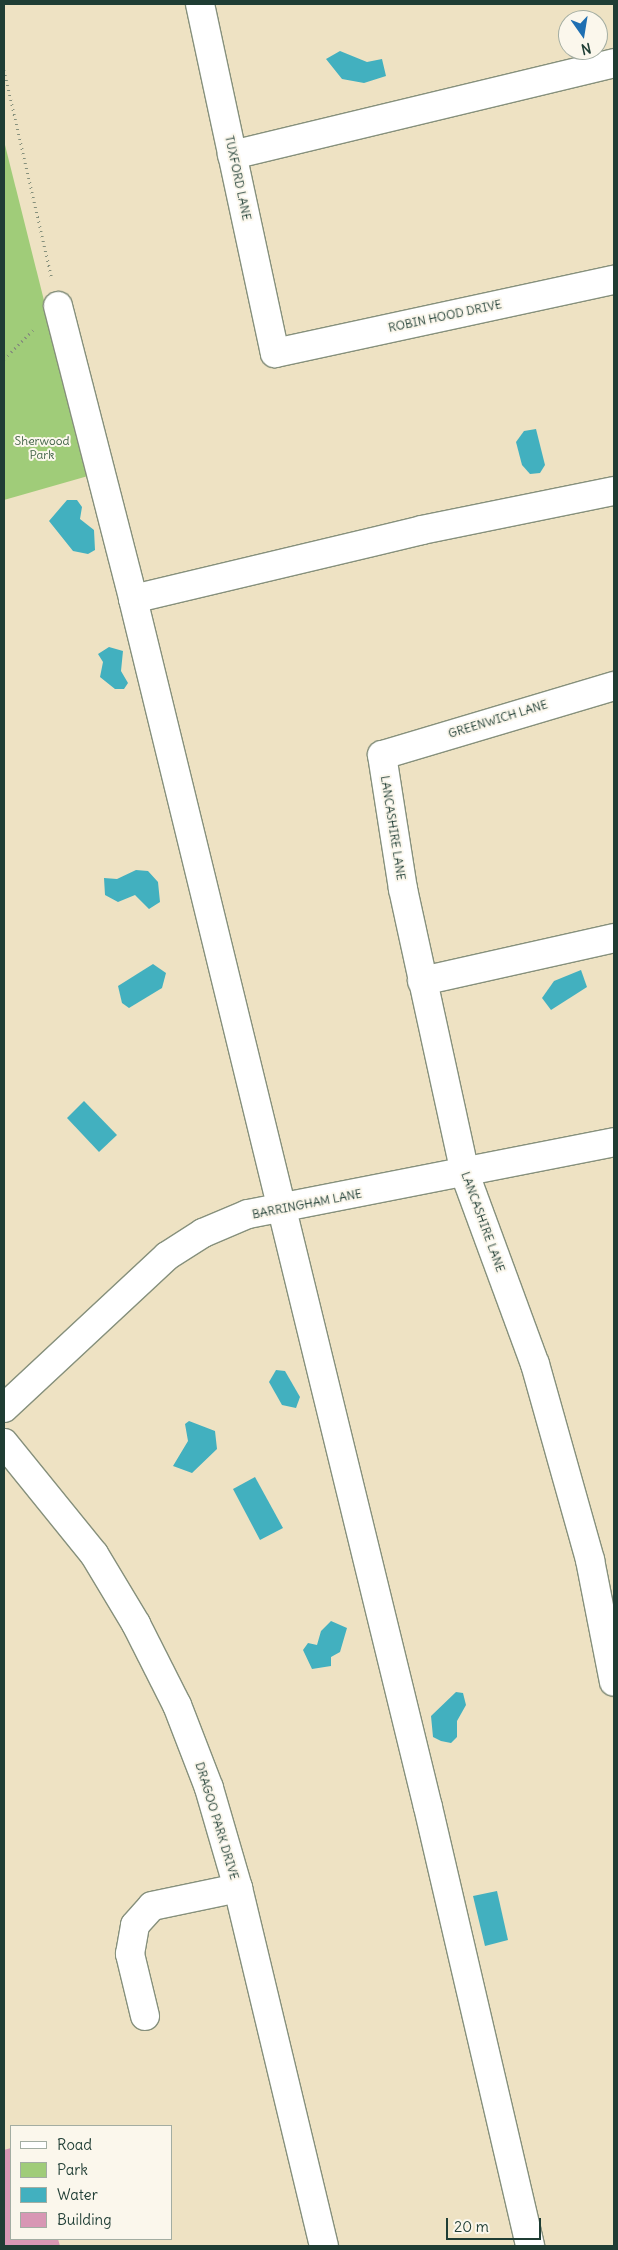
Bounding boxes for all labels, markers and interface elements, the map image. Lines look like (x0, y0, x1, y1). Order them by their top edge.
north arrow (558, 10, 608, 60)
text: N (579, 39, 593, 59)
street label: TUXFORD LANE (222, 134, 254, 222)
street label: ROBIN HOOD DRIVE (387, 297, 503, 335)
park label: Sherwood Park (15, 434, 69, 462)
street label: GREENWICH LANE (446, 697, 550, 741)
street label: LANCASHIRE LANE (378, 775, 408, 881)
street label: LANCASHIRE LANE (458, 1170, 508, 1274)
street label: BARRINGHAM LANE (251, 1186, 363, 1222)
street label: DRAGOO PARK DRIVE (192, 1760, 242, 1882)
legend (10, 2125, 172, 2240)
text: Road (57, 2135, 92, 2154)
text: Park (57, 2160, 88, 2179)
text: Water (57, 2185, 98, 2204)
scale bar (448, 2208, 543, 2240)
text: Building (57, 2210, 112, 2229)
text: 20 m (454, 2217, 489, 2236)

